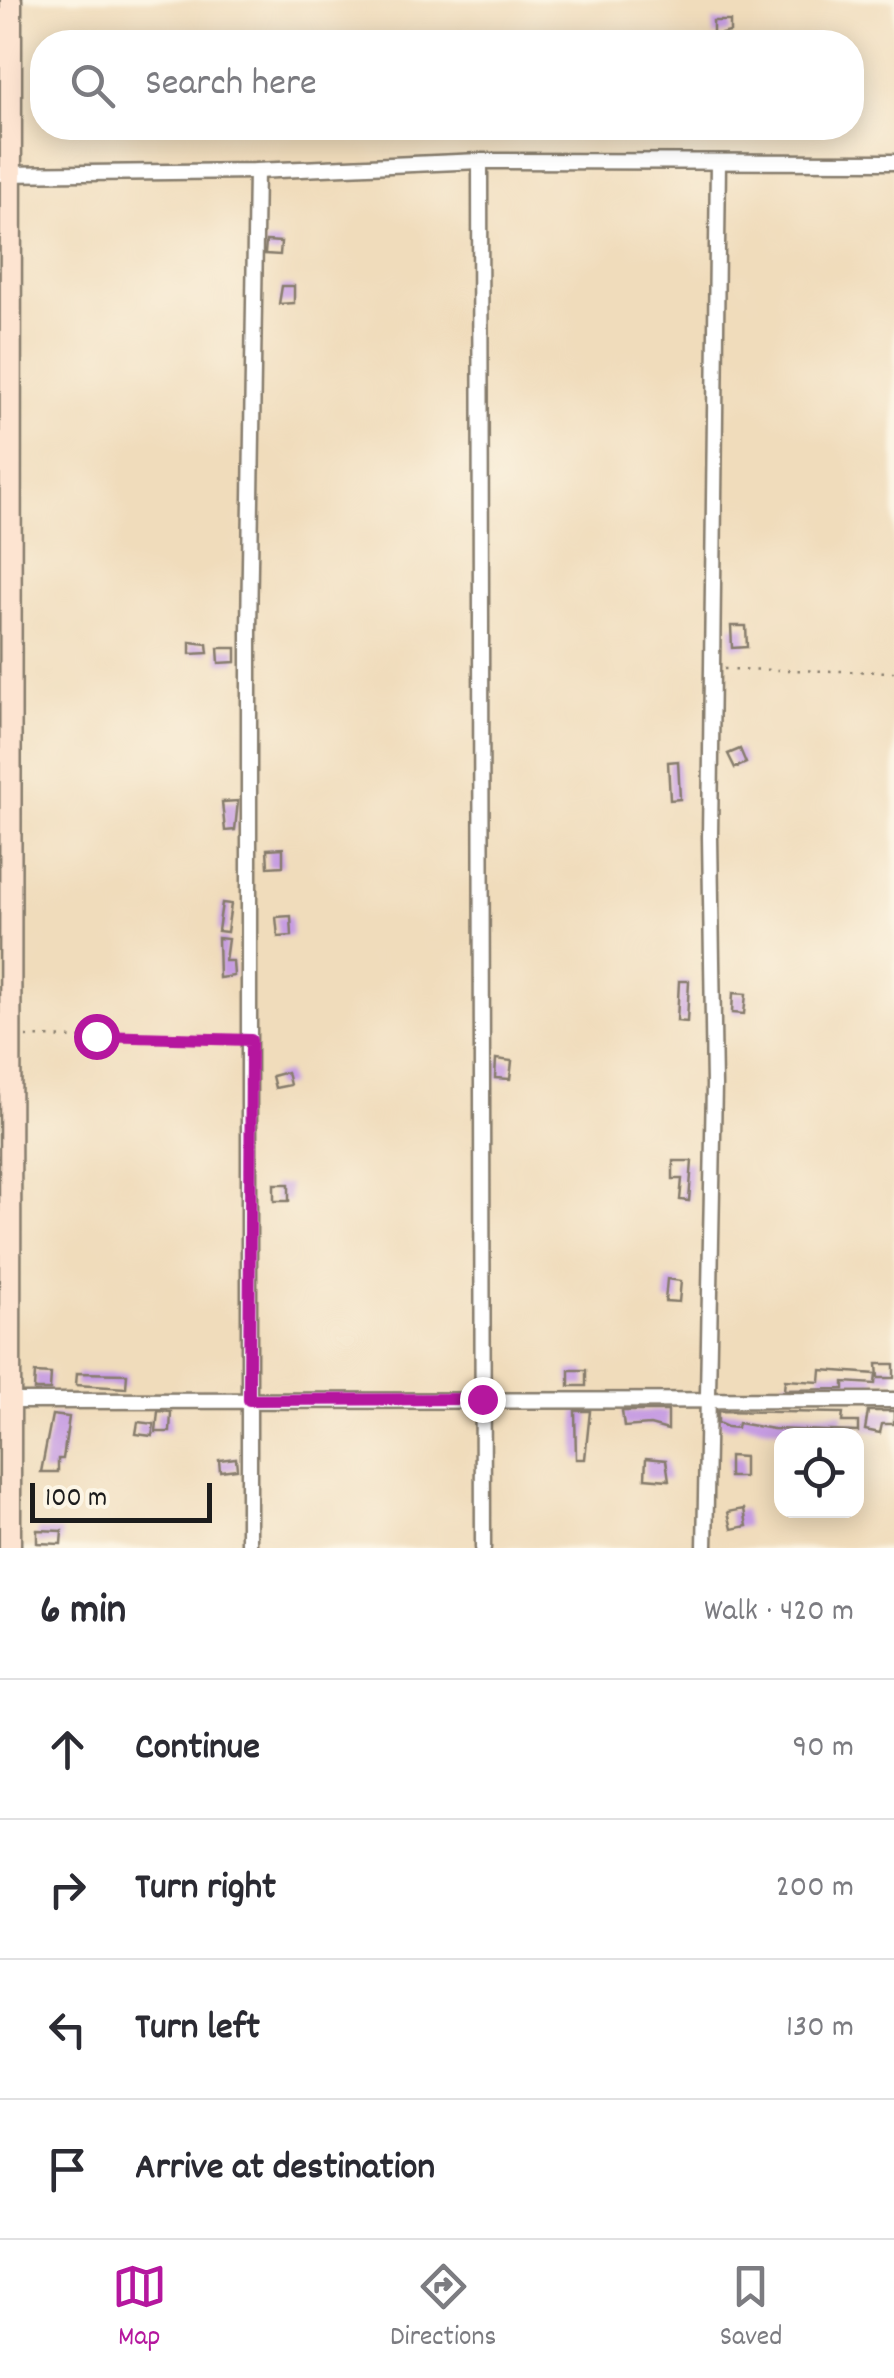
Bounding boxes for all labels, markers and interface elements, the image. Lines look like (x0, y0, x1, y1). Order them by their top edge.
search box (30, 30, 864, 140)
icon: search (65, 58, 120, 113)
text: Search here (145, 58, 317, 113)
route start (74, 1014, 120, 1060)
route end (460, 1377, 506, 1423)
map controls (774, 1428, 864, 1518)
button: locate (774, 1428, 864, 1518)
scale bar (30, 1478, 212, 1522)
text: 100 m (45, 1480, 107, 1520)
text: 6 min (40, 1583, 126, 1643)
text: Walk · 420 m (704, 1590, 854, 1636)
icon: ahead (40, 1722, 95, 1777)
text: Continue (135, 1722, 260, 1777)
text: 90 m (793, 1726, 854, 1772)
icon: right (40, 1862, 95, 1917)
text: Turn right (135, 1862, 276, 1917)
text: 200 m (776, 1866, 854, 1912)
icon: left (40, 2002, 95, 2057)
text: Turn left (135, 2002, 260, 2057)
text: 130 m (786, 2006, 854, 2052)
icon: arrive (40, 2142, 95, 2197)
text: Arrive at destination (135, 2142, 435, 2197)
tab: Map (112, 2259, 167, 2359)
tab: Directions (390, 2259, 496, 2359)
tab: Saved (720, 2259, 782, 2359)

